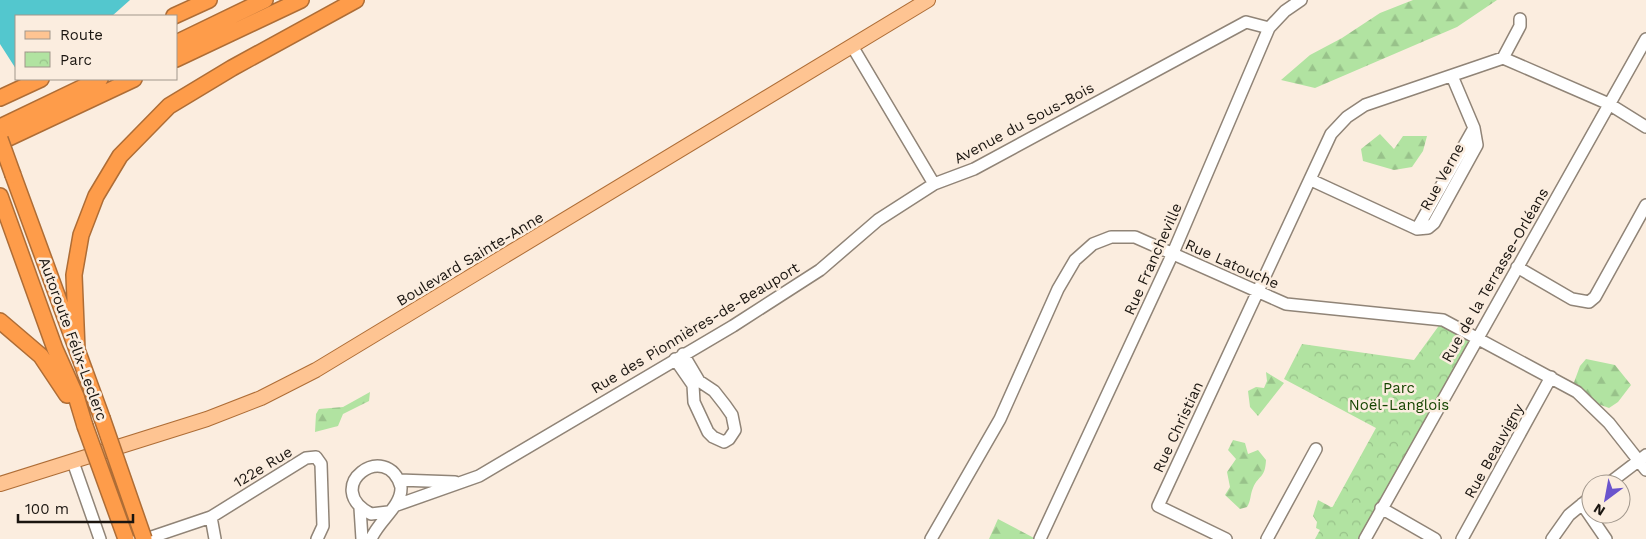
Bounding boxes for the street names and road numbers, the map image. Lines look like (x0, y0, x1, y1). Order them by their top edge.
street label: Avenue du Sous-Bois (951, 78, 1097, 168)
street label: Rue Verne (1416, 140, 1468, 214)
street label: Rue de la Terrasse-Orléans (1438, 185, 1552, 365)
street label: Rue Francheville (1120, 200, 1186, 318)
street label: Boulevard Sainte-Anne (393, 208, 547, 310)
street label: Rue Latouche (1182, 235, 1282, 293)
street label: Autoroute Félix-Leclerc (35, 255, 111, 423)
street label: Rue des Pionnières-de-Beauport (588, 258, 803, 397)
street label: Rue Christian (1149, 379, 1207, 475)
street label: Rue Beauvigny (1461, 400, 1528, 502)
street label: 122e Rue (231, 443, 295, 491)

